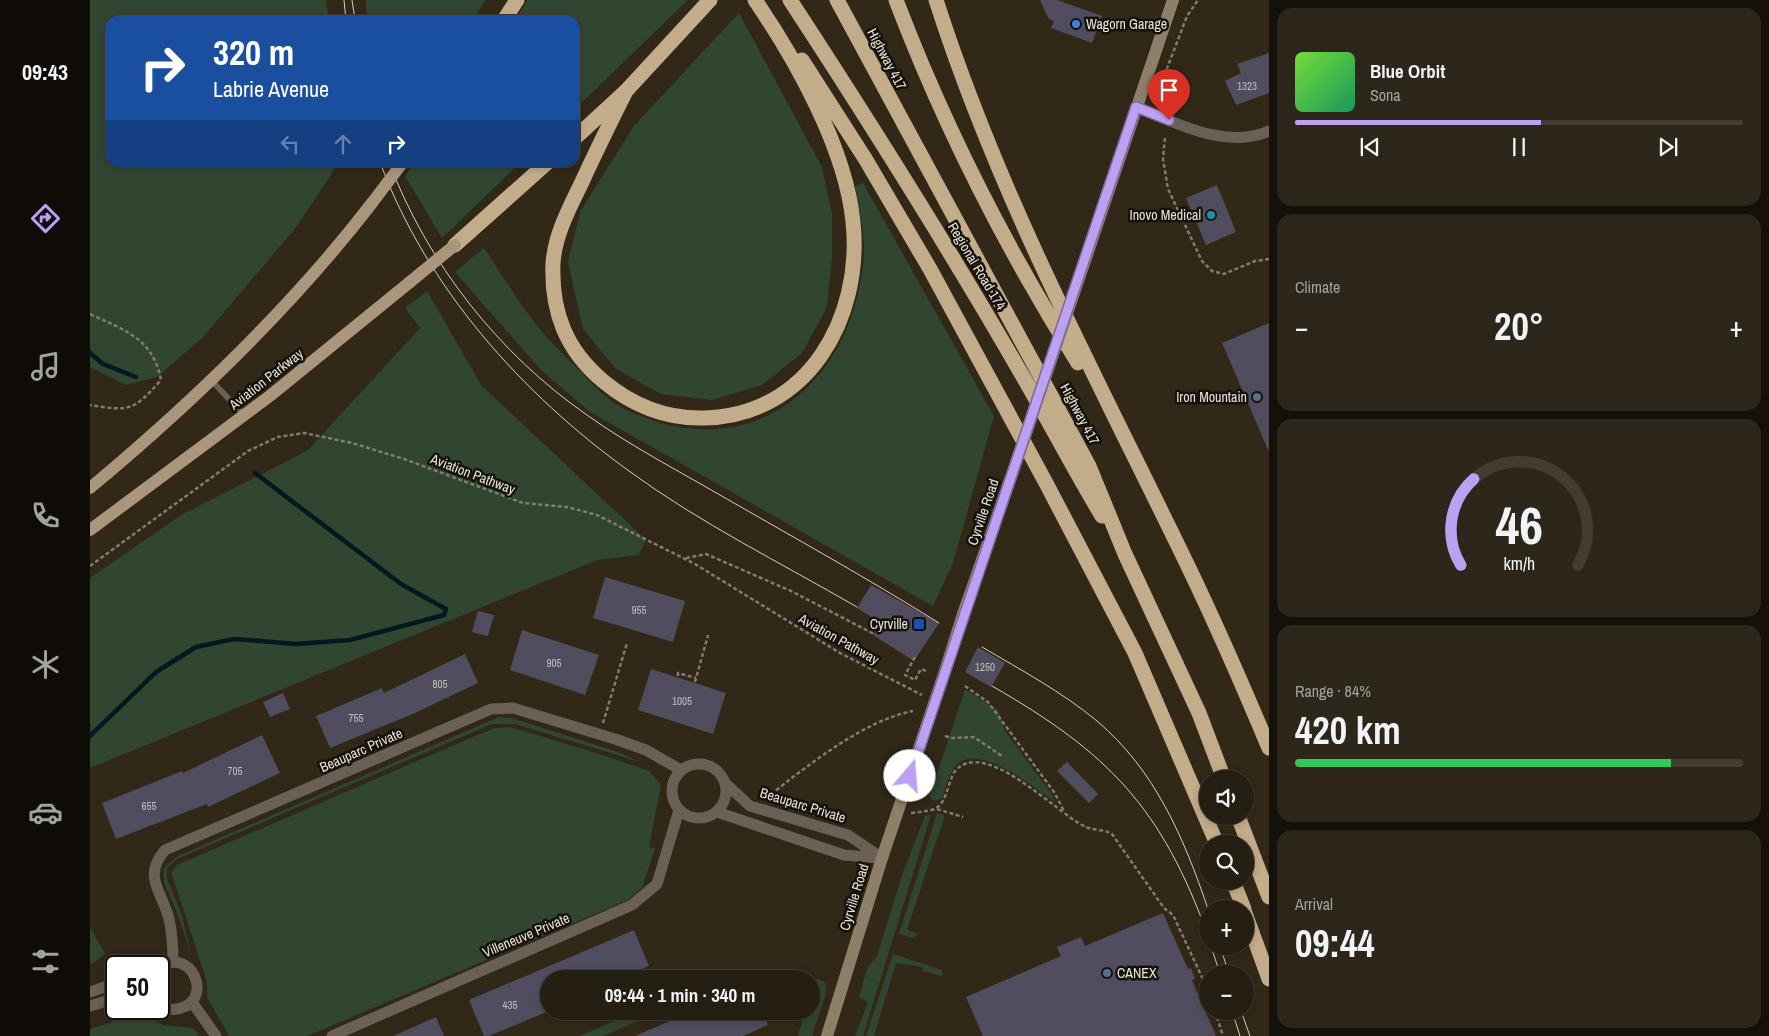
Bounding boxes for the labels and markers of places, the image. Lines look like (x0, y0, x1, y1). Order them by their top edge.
place label: Wagorn Garage (1086, 15, 1167, 33)
marker: Wagorn Garage (1070, 18, 1082, 30)
pin (1148, 69, 1190, 120)
place label: Inovo Medical (1130, 206, 1201, 224)
marker: Inovo Medical (1205, 209, 1217, 221)
place label: Iron Mountain (1176, 388, 1247, 406)
marker: Iron Mountain (1251, 391, 1263, 403)
place label: Cyrville (870, 615, 908, 633)
marker: Cyrville (912, 617, 926, 631)
place label: CANEX (1117, 964, 1157, 982)
marker: CANEX (1101, 967, 1113, 979)

